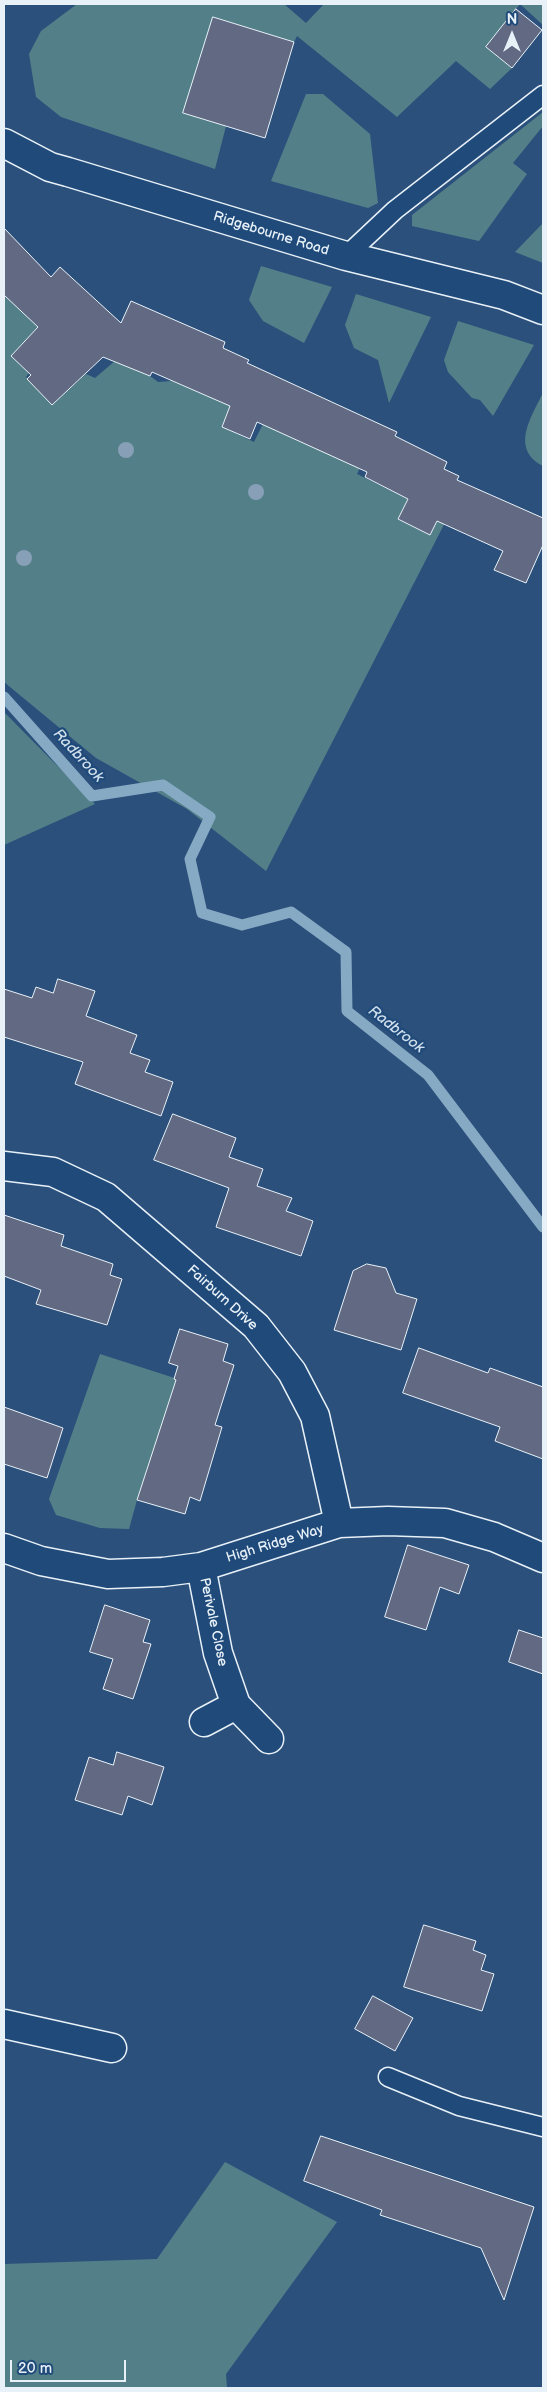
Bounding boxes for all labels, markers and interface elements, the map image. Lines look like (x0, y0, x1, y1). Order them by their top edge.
north arrow (487, 10, 537, 60)
text: N (507, 11, 517, 28)
street label: Ridgebourne Road (211, 208, 331, 260)
water label: Radbrook (49, 726, 107, 786)
water label: Radbrook (364, 1002, 428, 1058)
street label: Fairburn Drive (183, 1262, 261, 1334)
street label: High Ridge Way (224, 1521, 326, 1567)
street label: Perivale Close (195, 1576, 231, 1668)
scale bar (12, 2350, 129, 2382)
text: 20 m (18, 2359, 52, 2378)

